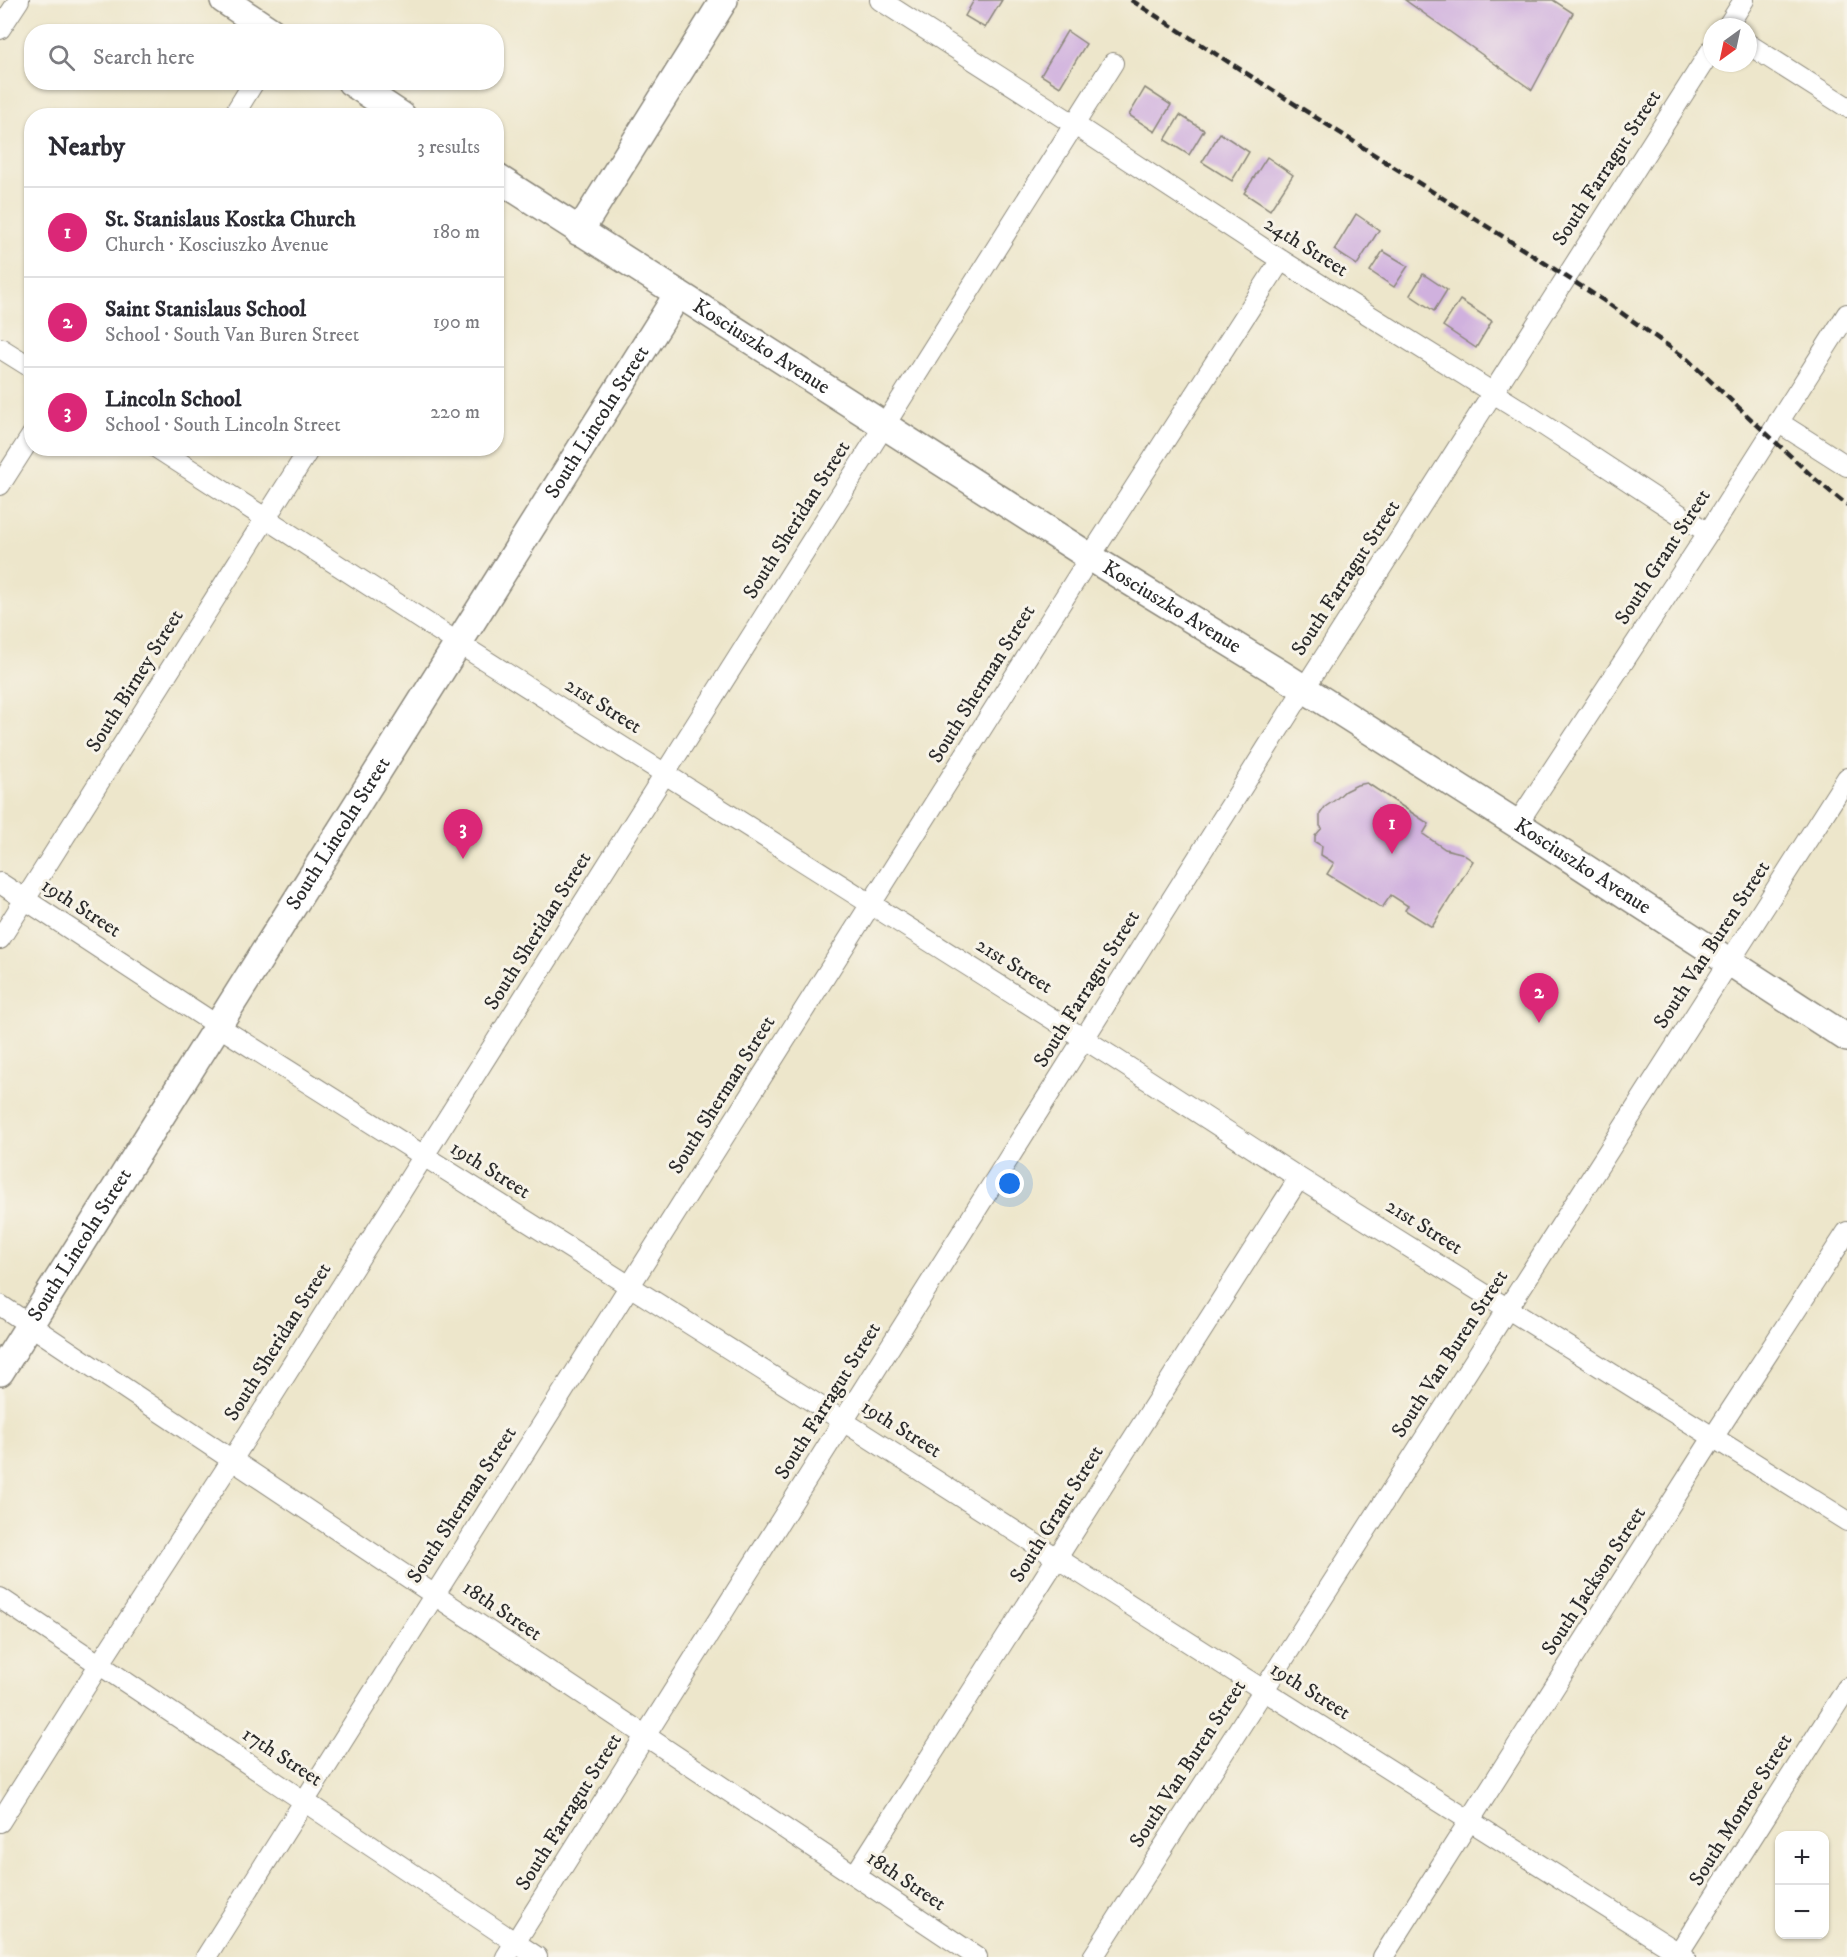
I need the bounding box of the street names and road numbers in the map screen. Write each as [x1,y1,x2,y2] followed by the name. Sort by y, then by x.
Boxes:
[1547,85,1667,251] street label: South Farragut Street
[1259,211,1353,283] street label: 24th Street
[688,293,835,400] street label: Kosciuszko Avenue
[540,341,655,504] street label: South Lincoln Street
[738,436,856,604] street label: South Sheridan Street
[1609,484,1717,630] street label: South Grant Street
[1286,495,1406,661] street label: South Farragut Street
[1098,555,1246,660] street label: Kosciuszko Avenue
[923,600,1041,768] street label: South Sherman Street
[81,604,190,757] street label: South Birney Street
[560,672,647,740] street label: 21st Street
[281,752,397,915] street label: South Lincoln Street
[1509,813,1656,921] street label: Kosciuszko Avenue
[479,847,597,1015] street label: South Sheridan Street
[1648,856,1776,1034] street label: South Van Buren Street
[36,873,126,944] street label: 19th Street
[1028,905,1146,1072] street label: South Farragut Street
[971,932,1058,1000] street label: 21st Street
[663,1011,781,1179] street label: South Sherman Street
[445,1135,535,1205] street label: 19th Street
[22,1163,138,1326] street label: South Lincoln Street
[1381,1193,1468,1261] street label: 21st Street
[219,1258,337,1426] street label: South Sheridan Street
[1386,1265,1514,1443] street label: South Van Buren Street
[769,1317,887,1484] street label: South Farragut Street
[856,1394,946,1464] street label: 19th Street
[402,1421,523,1588] street label: South Sherman Street
[1004,1440,1110,1587] street label: South Grant Street
[1536,1501,1652,1660] street label: South Jackson Street
[457,1575,547,1647] street label: 18th Street
[1265,1656,1355,1726] street label: 19th Street
[1124,1675,1252,1853] street label: South Van Buren Street
[237,1721,327,1793] street label: 17th Street
[510,1728,628,1895] street label: South Farragut Street
[1684,1729,1798,1891] street label: South Monroe Street
[861,1845,951,1917] street label: 18th Street

